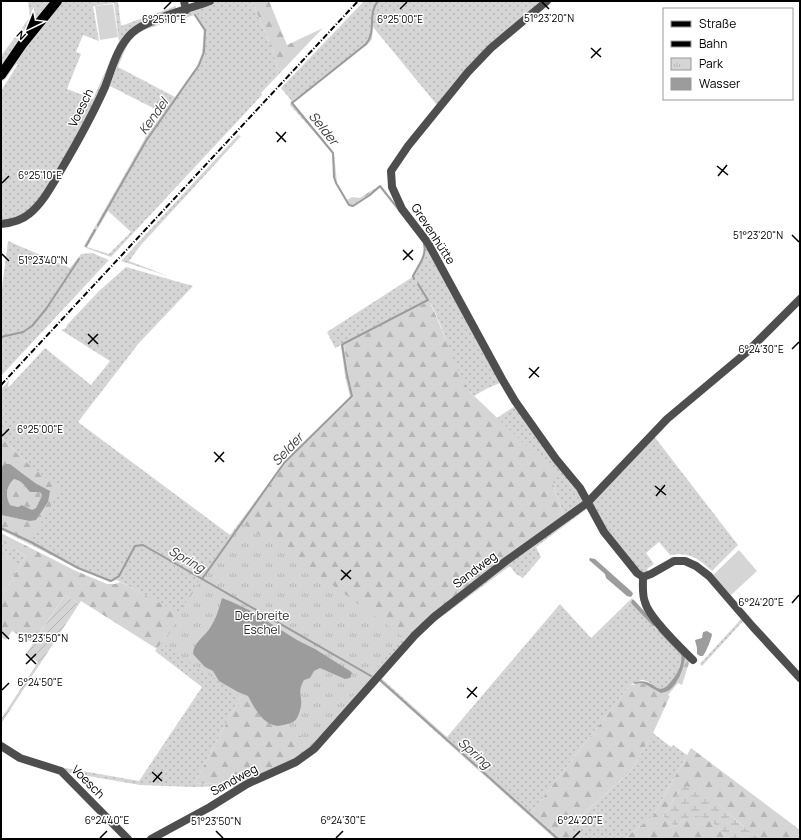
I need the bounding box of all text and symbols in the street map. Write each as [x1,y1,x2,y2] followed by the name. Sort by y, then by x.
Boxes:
[8,8,48,48] north arrow
[663,8,793,100] legend
[524,11,574,25] text: 51°23'20"N
[142,12,186,26] text: 6°25'10"E
[377,12,423,26] text: 6°25'00"E
[699,15,736,32] text: Straße
[13,27,29,44] text: N
[699,35,727,52] text: Bahn
[699,55,724,72] text: Park
[699,75,741,92] text: Wasser
[64,86,97,130] street label: Voesch
[134,93,173,138] water label: Kendel
[305,107,345,150] water label: Selder
[18,168,62,182] text: 6°25'10"E
[407,200,459,267] street label: Grevenhütte
[733,228,783,242] text: 51°23'20"N
[18,253,68,267] text: 51°23'40"N
[738,342,784,356] text: 6°24'30"E
[17,422,63,436] text: 6°25'00"E
[267,427,308,469] water label: Selder
[166,541,209,577] water label: Spring
[449,547,500,592] street label: Sandweg
[738,595,784,609] text: 6°24'20"E
[235,607,289,638] park label: Der breite Eschel
[18,631,68,645] text: 51°23'50"N
[17,675,63,689] text: 6°24'50"E
[455,733,496,774] water label: Spring
[207,760,260,799] street label: Sandweg
[68,761,109,802] street label: Voesch
[85,813,129,827] text: 6°24'40"E
[320,813,366,827] text: 6°24'30"E
[557,813,603,827] text: 6°24'20"E
[191,814,241,828] text: 51°23'50"N

